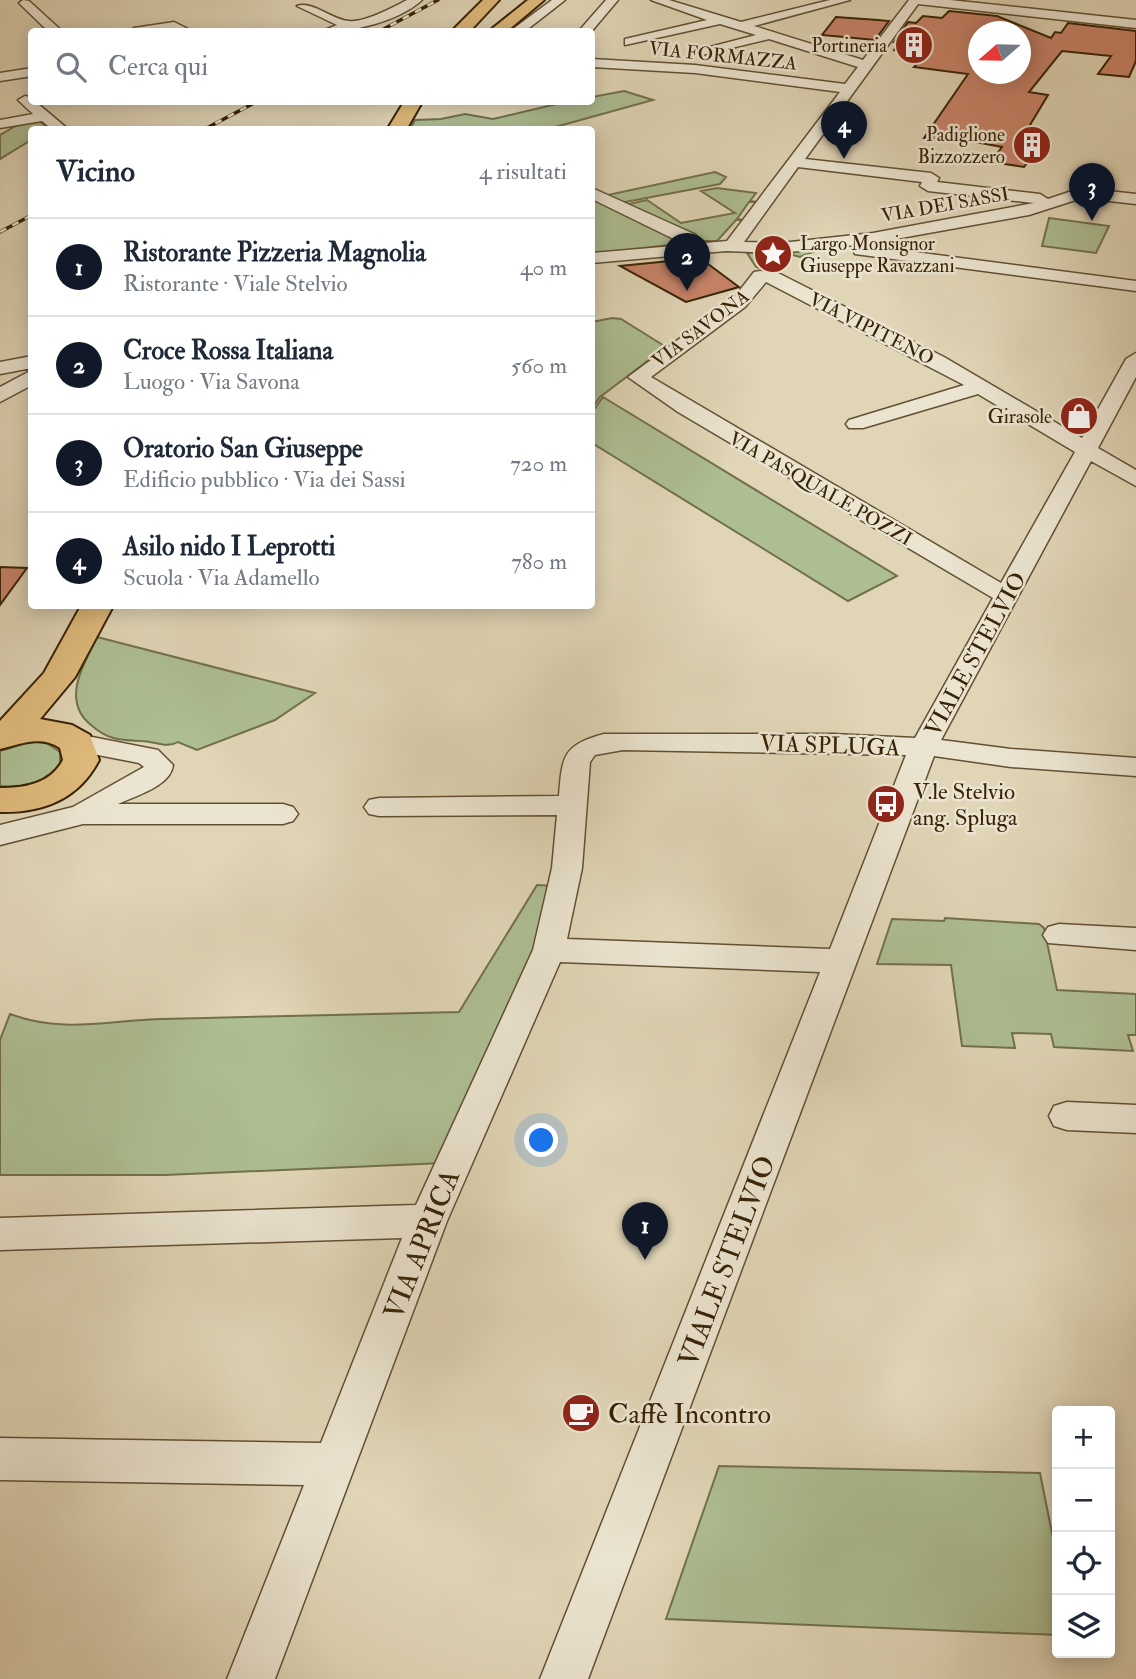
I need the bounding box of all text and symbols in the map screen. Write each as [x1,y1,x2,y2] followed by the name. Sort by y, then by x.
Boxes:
[968,21,1031,84] north arrow
[893,24,935,66] building icon: Portineria
[28,28,595,105] search box
[811,34,887,58] place label: Portineria
[648,36,798,76] street label: VIA FORMAZZA
[52,48,90,86] icon: search
[108,51,208,83] text: Cerca qui
[821,101,867,159] pin: 4
[918,123,1005,169] place label: Padiglione Bizzozzero
[1011,124,1053,166] building icon: Padiglione Bizzozzero
[56,153,135,190] text: Vicino
[479,157,567,186] text: 4 risultati
[1069,163,1115,221] pin: 3
[879,182,1011,228] street label: VIA DEI SASSI
[800,232,954,279] place label: Largo Monsignor Giuseppe Ravazzani
[664,233,710,291] pin: 2
[752,233,794,275] place icon: Largo Monsignor Giuseppe Ravazzani
[123,237,426,269] text: Ristorante Pizzeria Magnolia
[75,253,83,282] text: 1
[520,253,567,282] text: 40 m
[123,269,348,298] text: Ristorante · Viale Stelvio
[647,284,754,373] street label: VIA SAVONA
[805,287,938,371] street label: VIA VIPITENO
[123,335,333,367] text: Croce Rossa Italiana
[73,351,85,380] text: 2
[511,351,567,380] text: 560 m
[123,367,300,396] text: Luogo · Via Savona
[1058,395,1100,437] shop icon: Girasole
[988,405,1052,429] place label: Girasole
[725,427,916,551] street label: VIA PASQUALE POZZI
[123,433,363,465] text: Oratorio San Giuseppe
[75,449,83,478] text: 3
[510,449,567,478] text: 720 m
[123,465,406,494] text: Edificio pubblico · Via dei Sassi
[123,531,335,563] text: Asilo nido I Leprotti
[73,547,85,576] text: 4
[511,547,567,576] text: 780 m
[123,563,320,592] text: Scuola · Via Adamello
[918,567,1033,742] street label: VIALE STELVIO
[759,729,901,762] street label: VIA SPLUGA
[913,777,1018,833] place label: V.le Stelvio ang. Spluga
[865,783,907,825] bus stop icon: V.le Stelvio ang. Spluga
[524,1123,558,1157] your location
[671,1151,784,1372] street label: VIALE STELVIO
[377,1164,468,1325] street label: VIA APRICA
[622,1202,668,1260] pin: 1
[560,1392,602,1434] cafe icon: Caffè Incontro
[608,1397,771,1432] place label: Caffè Incontro
[1052,1406,1115,1658] map controls
[1052,1406,1115,1469] button: +
[1052,1469,1115,1532] button: −
[1052,1532,1115,1595] button: locate
[1052,1595,1115,1658] button: layers

